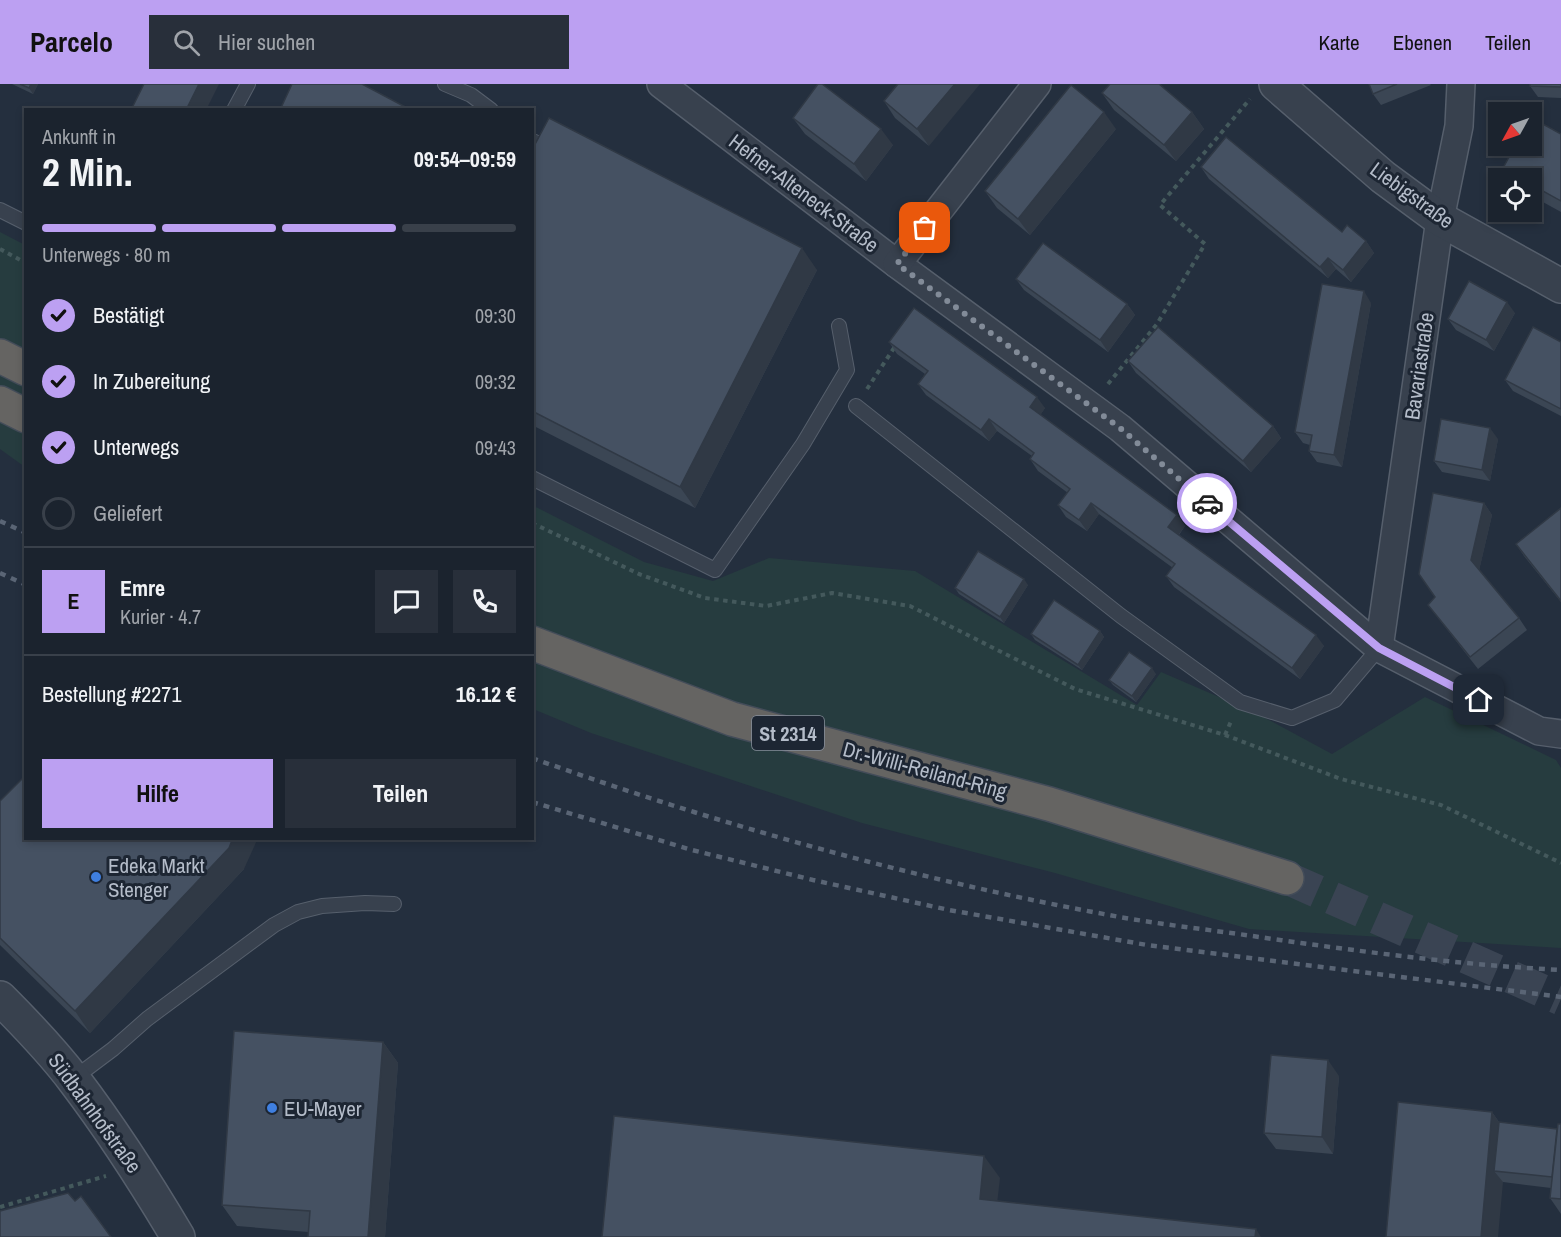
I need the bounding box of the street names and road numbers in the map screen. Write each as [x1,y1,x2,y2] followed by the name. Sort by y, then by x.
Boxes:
[723,127,885,259] street label: Hefner-Alteneck-Straße
[1364,155,1460,235] street label: Liebigstraße
[1397,310,1441,422] street label: Bavariastraße
[752,716,824,750] road number: St 2314
[840,734,1010,806] street label: Dr.-Willi-Reiland-Ring
[42,1047,148,1179] street label: Südbahnhofstraße

